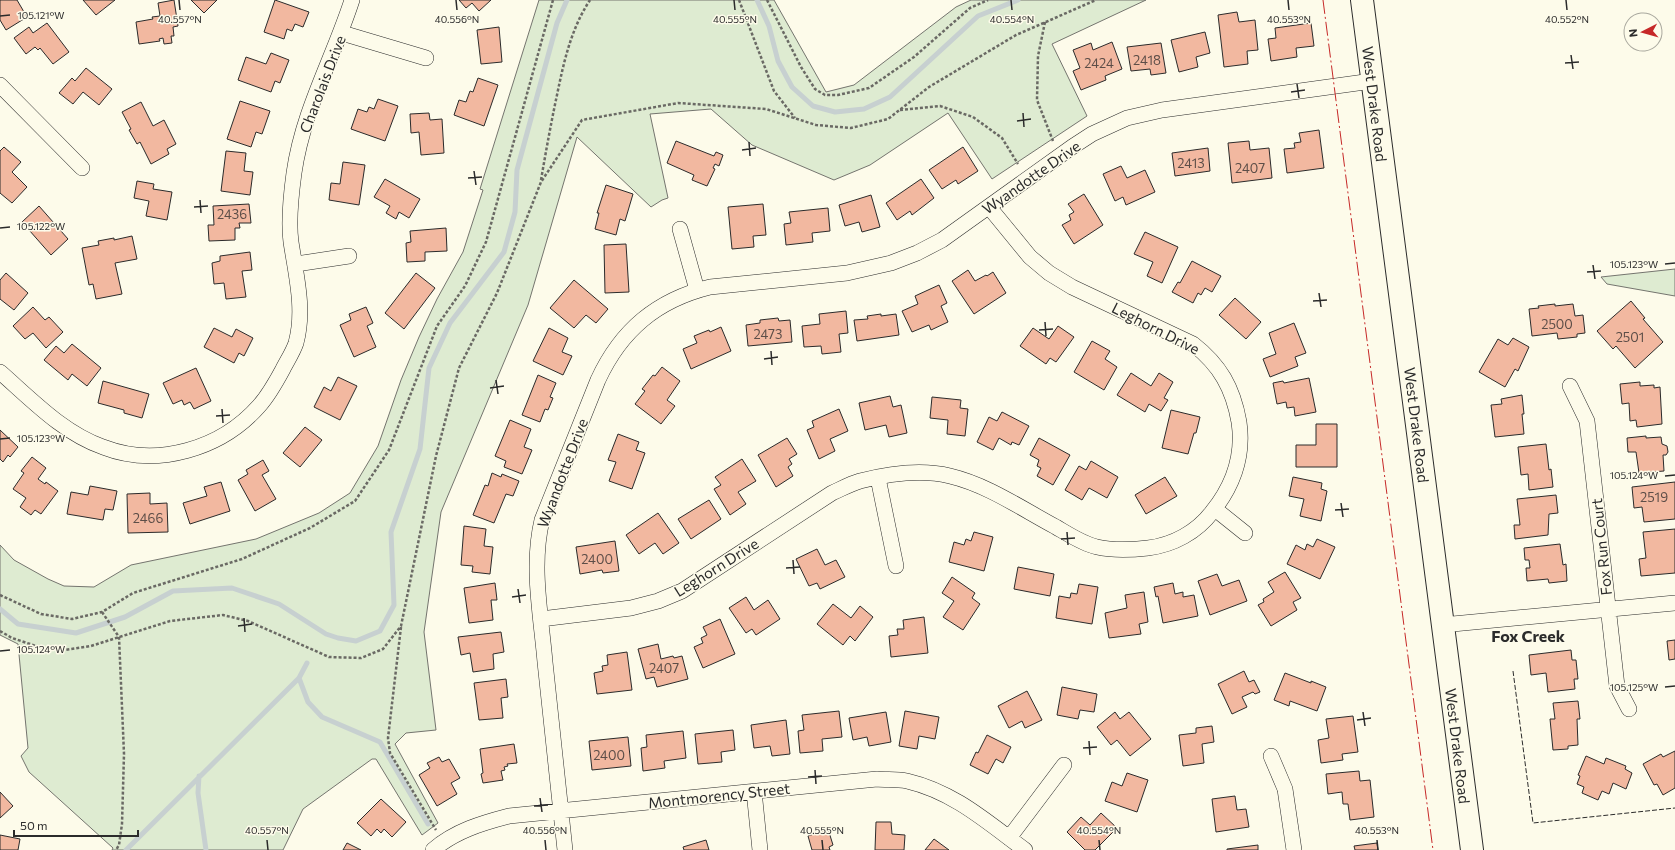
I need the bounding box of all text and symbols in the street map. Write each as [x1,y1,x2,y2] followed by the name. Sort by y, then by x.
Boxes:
[17,9,65,21] text: 105.121°W
[1623,12,1663,52] north arrow
[158,13,202,25] text: 40.557°N
[435,13,479,25] text: 40.556°N
[713,13,757,25] text: 40.555°N
[990,13,1034,25] text: 40.554°N
[1267,13,1311,25] text: 40.553°N
[1545,13,1589,25] text: 40.552°N
[1626,28,1639,38] text: N
[295,33,349,135] street label: Charolais Drive
[1359,45,1391,163] street label: West Drake Road
[1133,52,1161,68] house number: 2418
[1084,55,1114,71] house number: 2424
[978,136,1084,218] street label: Wyandotte Drive
[1177,155,1205,171] house number: 2413
[1235,160,1265,176] house number: 2407
[217,206,247,222] house number: 2436
[17,220,65,232] text: 105.122°W
[1610,258,1658,270] text: 105.123°W
[1109,298,1203,358] street label: Leghorn Drive
[1541,316,1573,332] house number: 2500
[754,326,782,342] house number: 2473
[1616,329,1644,345] house number: 2501
[1401,366,1433,484] street label: West Drake Road
[533,416,591,530] street label: Wyandotte Drive
[17,432,65,444] text: 105.123°W
[1610,469,1658,481] text: 105.124°W
[1640,489,1668,505] house number: 2519
[1587,498,1615,596] street label: Fox Run Court
[133,510,163,526] house number: 2466
[671,534,761,600] street label: Leghorn Drive
[581,551,613,567] house number: 2400
[1491,626,1566,645] district label: Fox Creek
[17,643,65,655] text: 105.124°W
[649,660,679,676] house number: 2407
[1610,681,1658,693] text: 105.125°W
[1442,687,1474,805] street label: West Drake Road
[593,747,625,763] house number: 2400
[647,779,791,811] street label: Montmorency Street
[14,812,138,838] scale bar
[20,818,48,832] text: 50 m
[245,824,289,836] text: 40.557°N
[523,824,567,836] text: 40.556°N
[800,824,844,836] text: 40.555°N
[1077,824,1121,836] text: 40.554°N
[1355,824,1399,836] text: 40.553°N

